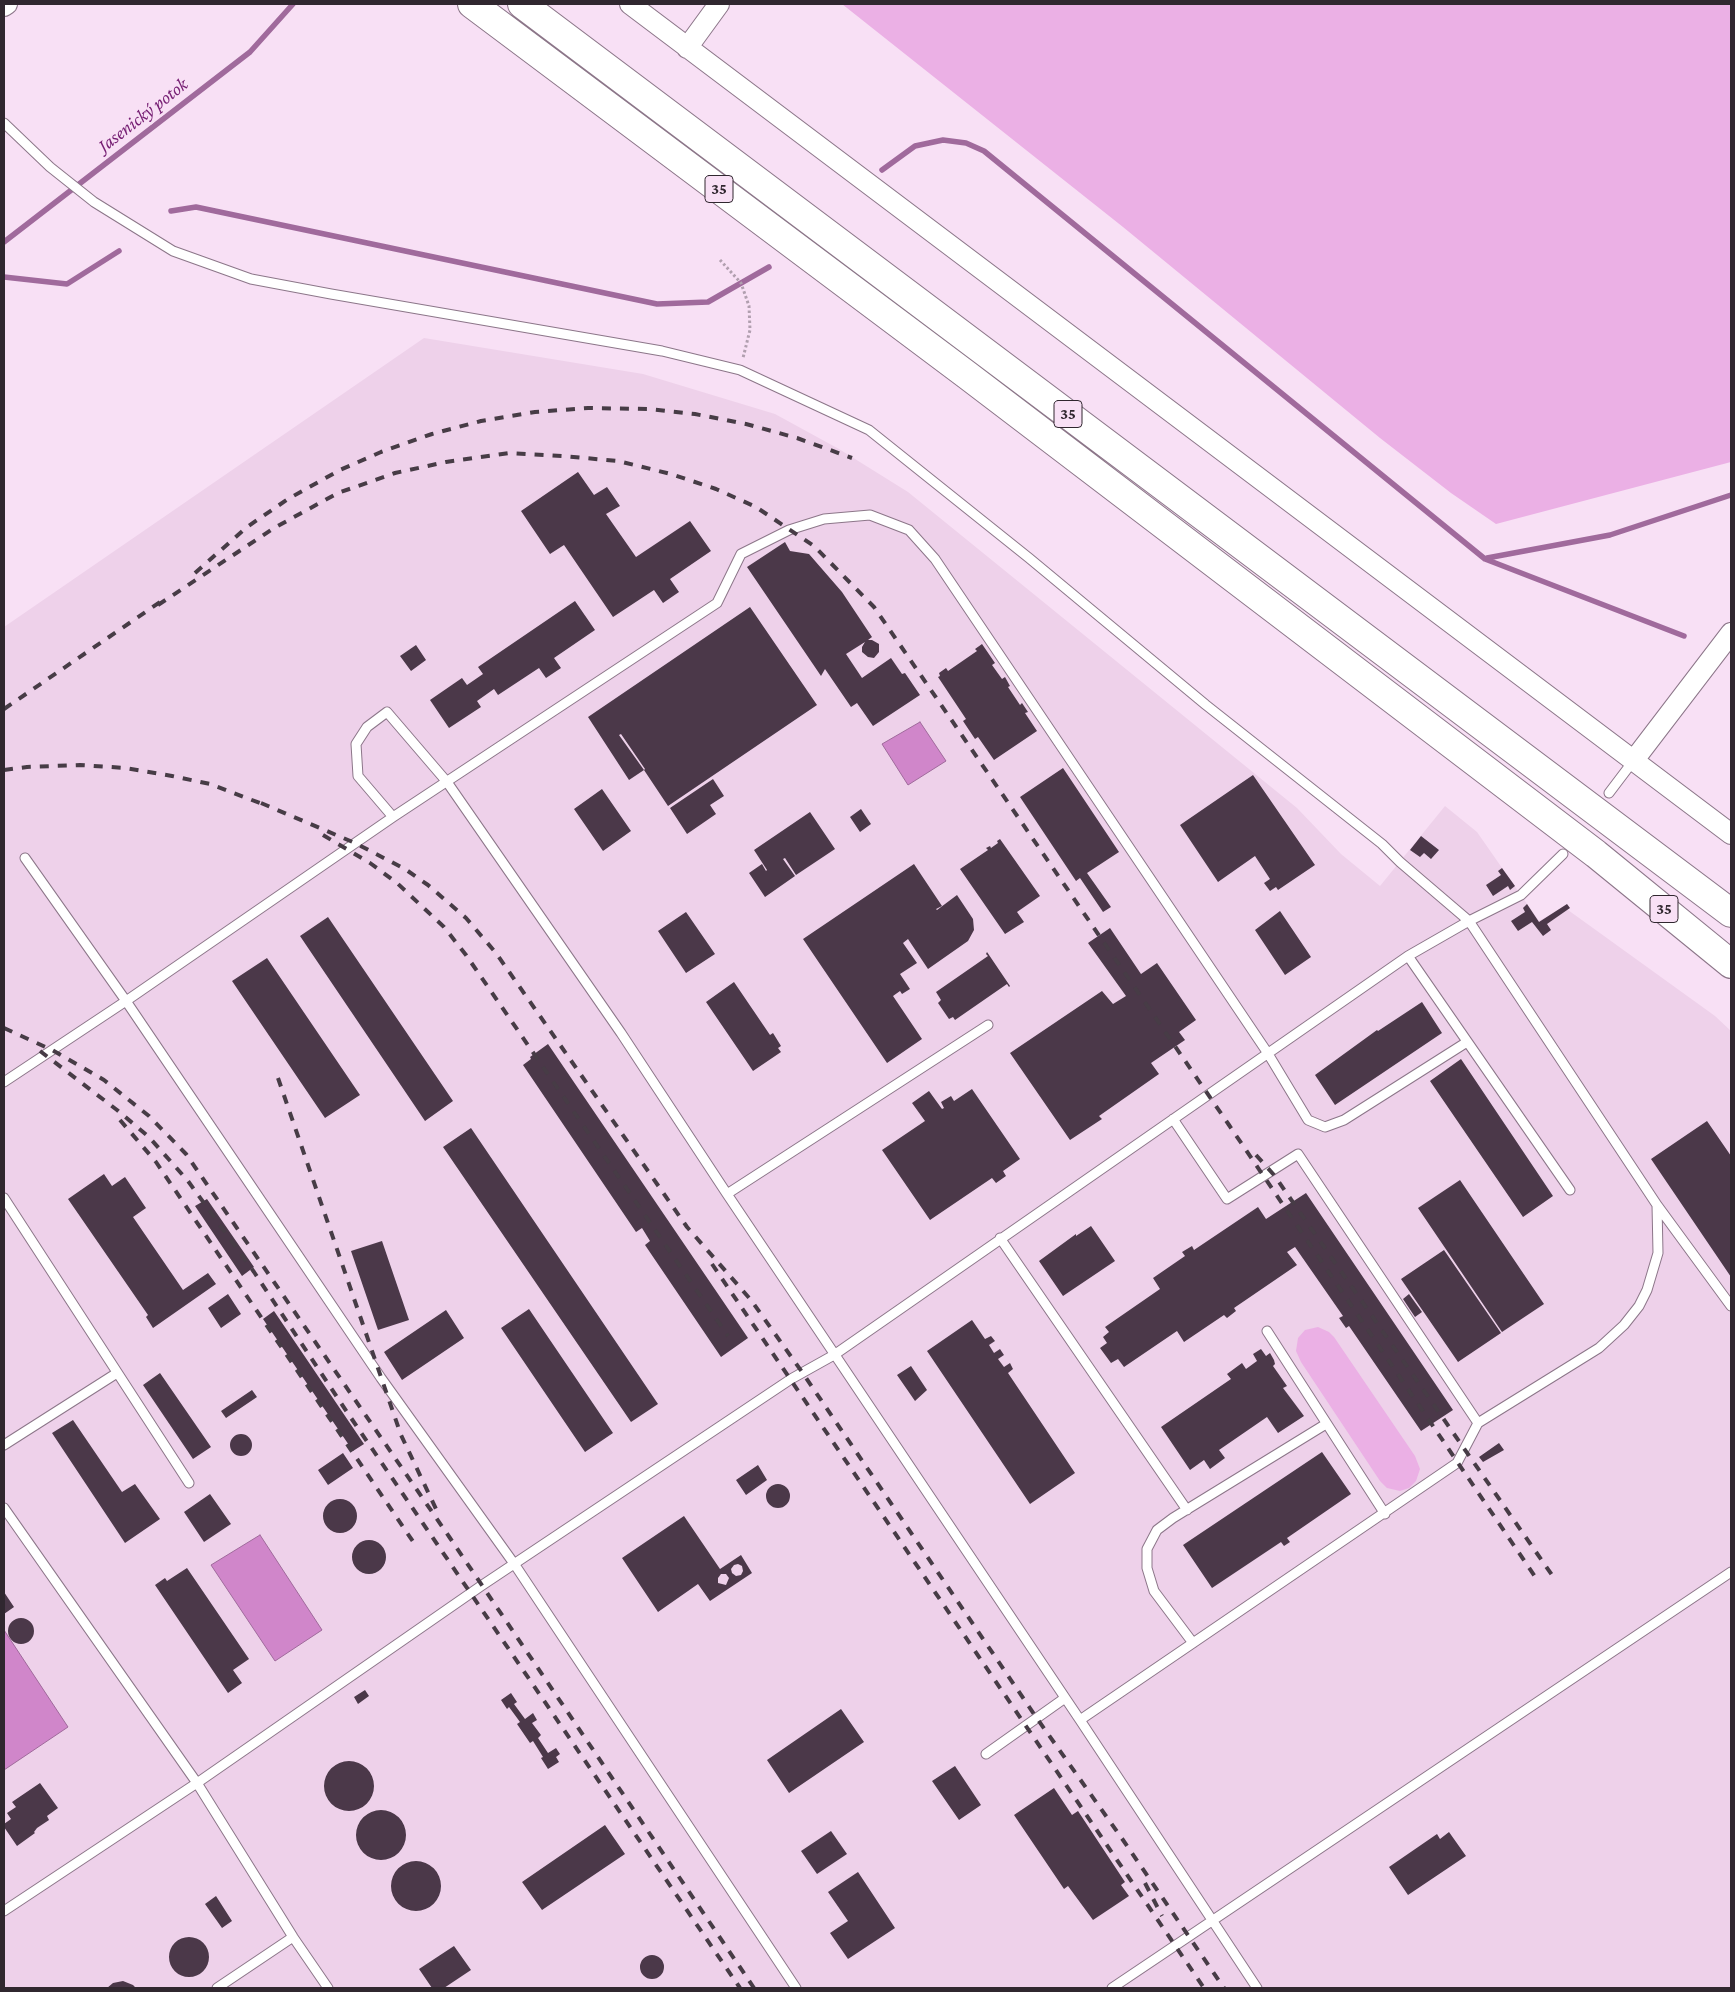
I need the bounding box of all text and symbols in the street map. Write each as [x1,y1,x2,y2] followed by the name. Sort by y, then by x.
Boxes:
[93,73,193,157] water label: Jasenický potok
[705,175,733,202] road number: 35
[1054,400,1082,428] road number: 35
[1650,896,1678,922] road number: 35

